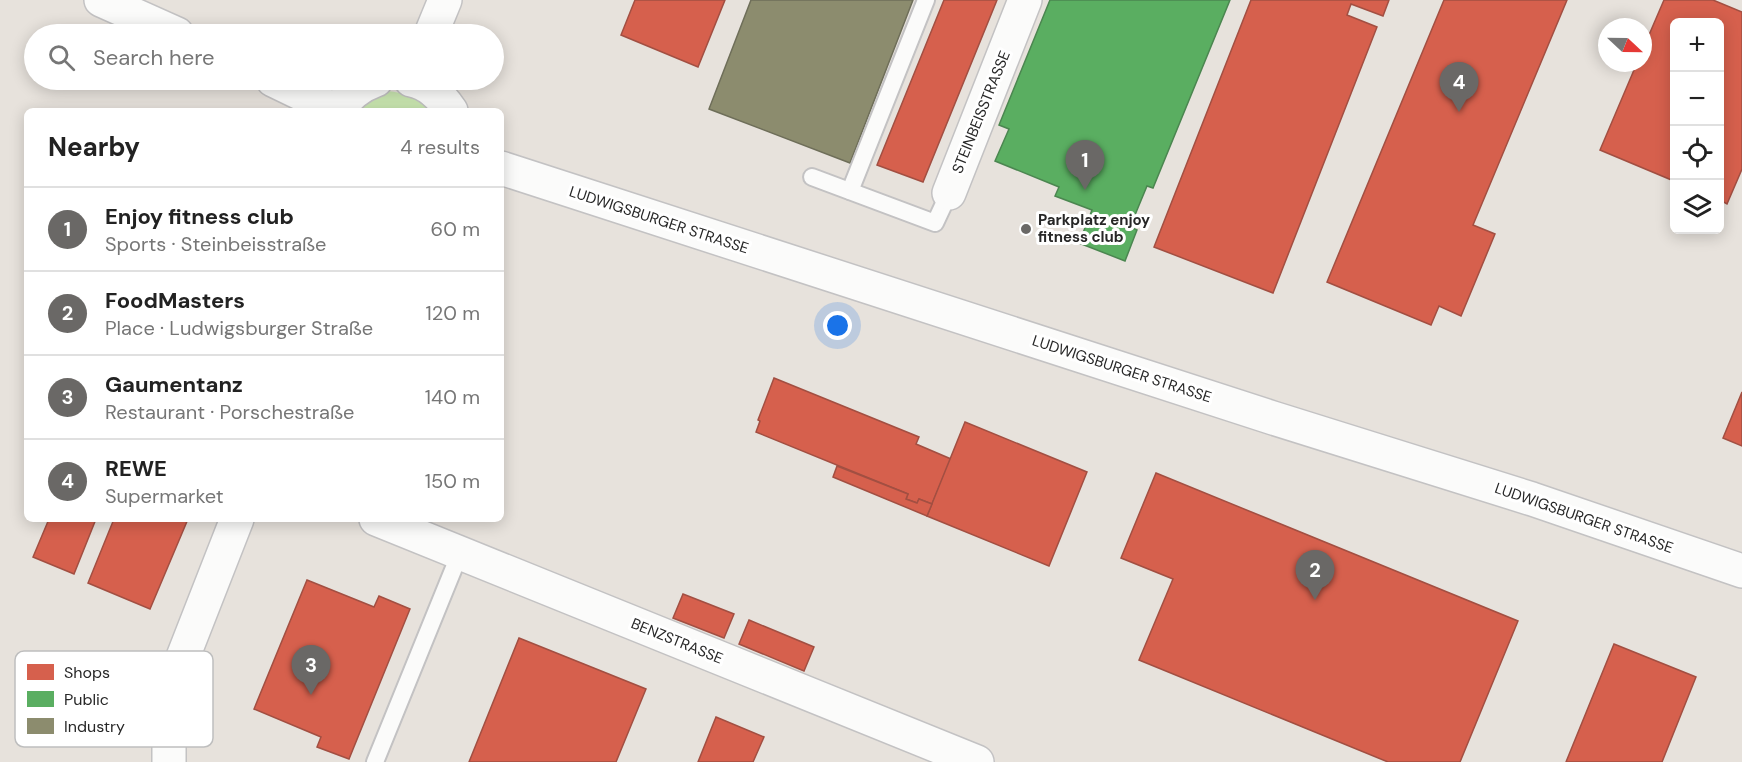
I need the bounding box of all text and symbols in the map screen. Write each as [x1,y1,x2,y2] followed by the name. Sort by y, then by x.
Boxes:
[1598,18,1652,72] north arrow
[1670,18,1724,234] map controls
[1670,18,1724,72] button: +
[24,24,504,90] search box
[45,41,78,74] icon: search
[93,43,214,72] text: Search here
[947,48,1015,176] street label: STEINBEISSTRASSE
[1440,63,1478,112] pin: 4
[1670,72,1724,126] button: −
[1670,126,1724,180] button: locate
[48,130,140,164] text: Nearby
[400,134,480,160] text: 4 results
[1066,140,1104,190] pin: 1
[1670,180,1724,234] button: layers
[567,182,751,258] street label: LUDWIGSBURGER STRASSE
[105,202,294,231] text: Enjoy fitness club
[1038,210,1150,247] place label: Parkplatz enjoy fitness club
[64,216,71,242] text: 1
[431,216,480,242] text: 60 m
[1019,222,1033,236] marker: Parkplatz enjoy fitness club
[105,231,326,257] text: Sports · Steinbeisstraße
[105,286,245,315] text: FoodMasters
[62,300,73,326] text: 2
[426,300,480,326] text: 120 m
[823,311,852,340] your location
[105,315,373,341] text: Place · Ludwigsburger Straße
[1030,331,1214,407] street label: LUDWIGSBURGER STRASSE
[105,370,243,399] text: Gaumentanz
[61,384,74,410] text: 3
[425,384,480,410] text: 140 m
[105,399,354,425] text: Restaurant · Porschestraße
[105,454,167,483] text: REWE
[61,468,74,494] text: 4
[425,468,480,494] text: 150 m
[1492,478,1676,558] street label: LUDWIGSBURGER STRASSE
[105,483,224,509] text: Supermarket
[1296,550,1334,600] pin: 2
[628,613,726,669] street label: BENZSTRASSE
[292,646,330,695] pin: 3
[15,651,213,747] legend
[64,662,110,683] text: Shops
[64,689,109,710] text: Public
[64,716,125,737] text: Industry

